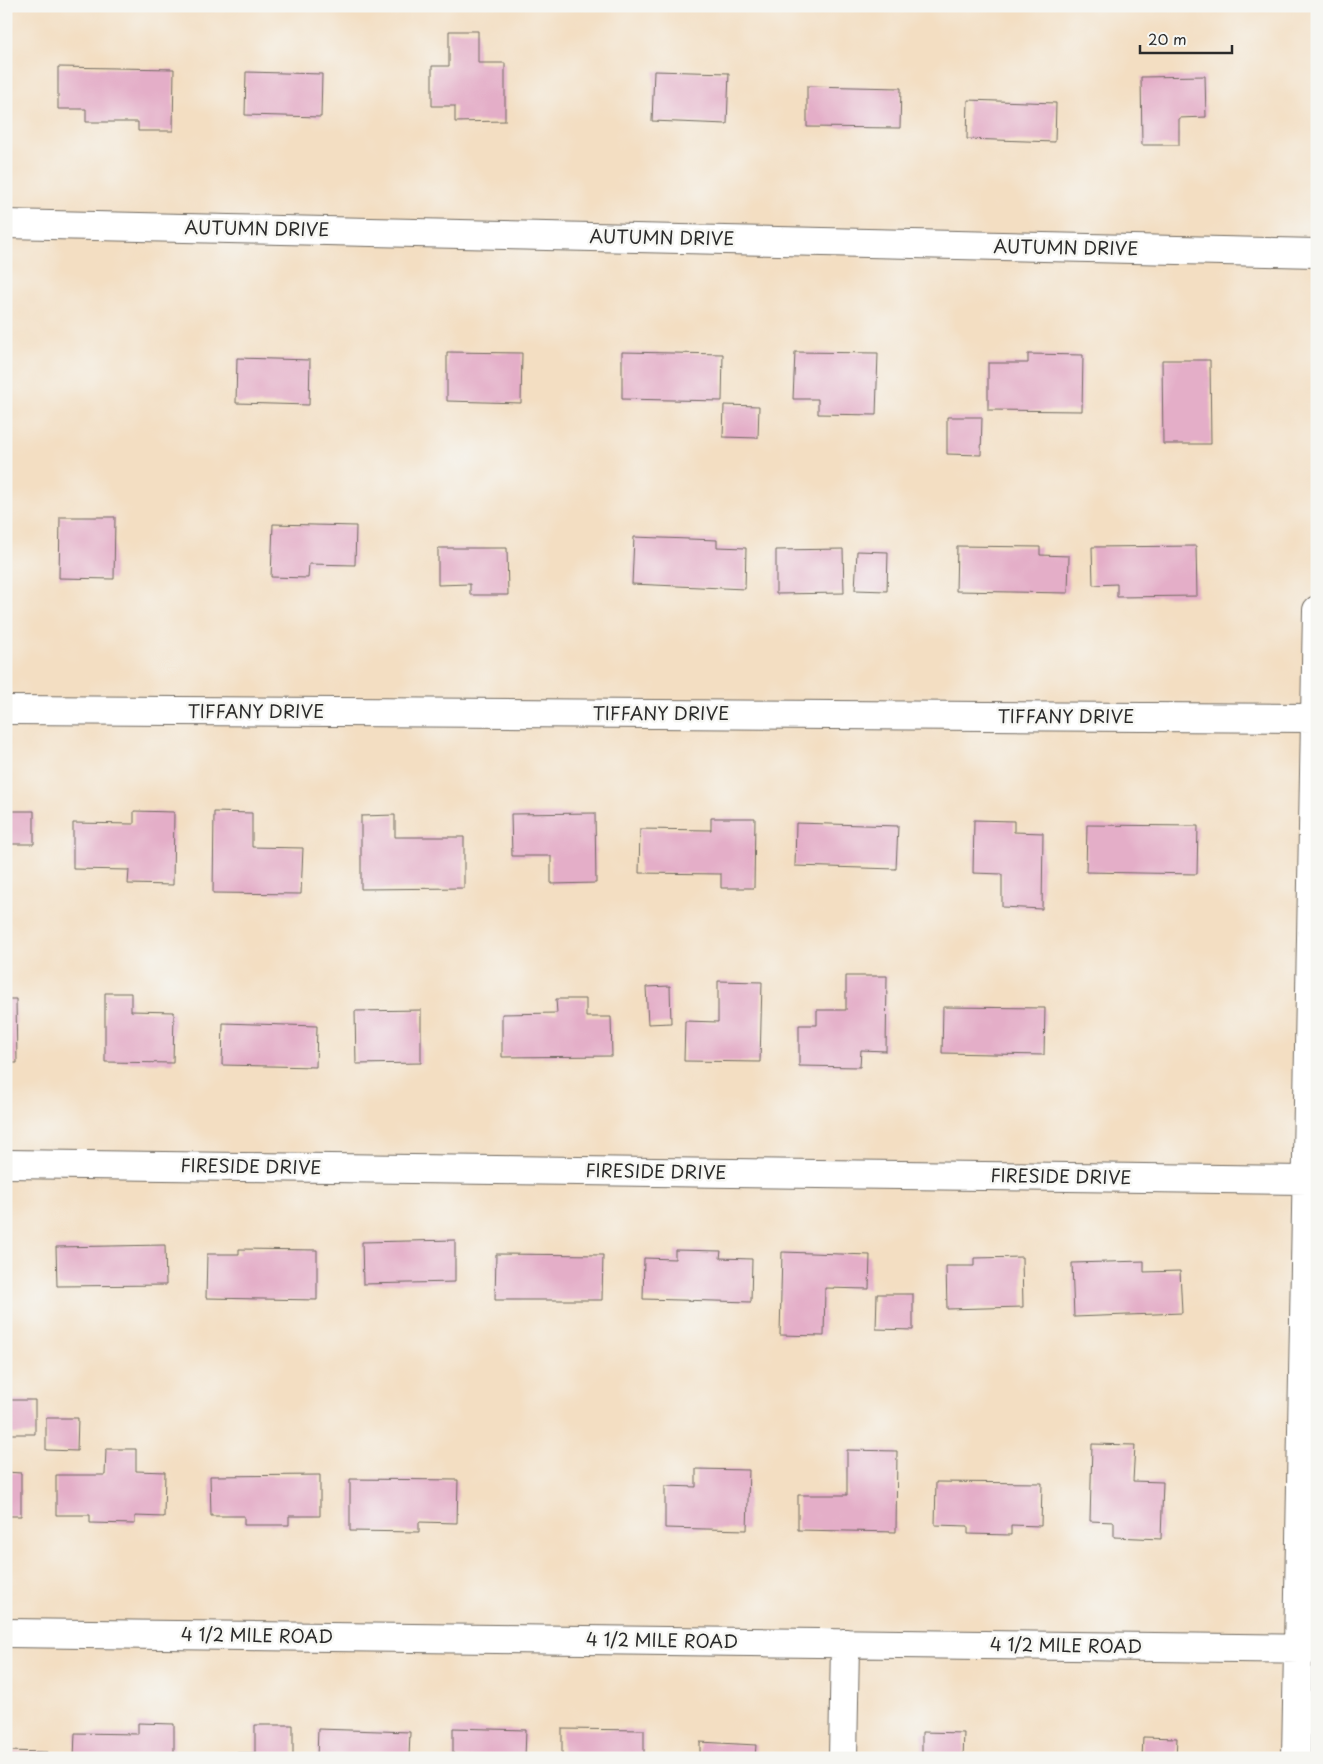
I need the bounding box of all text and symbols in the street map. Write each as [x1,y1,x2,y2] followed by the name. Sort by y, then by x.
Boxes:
[1140,22,1233,54] scale bar
[1148,27,1187,50] text: 20 m
[184,213,330,242] street label: AUTUMN DRIVE
[589,222,735,251] street label: AUTUMN DRIVE
[993,232,1139,261] street label: AUTUMN DRIVE
[188,697,324,724] street label: TIFFANY DRIVE
[593,699,729,726] street label: TIFFANY DRIVE
[998,702,1134,729] street label: TIFFANY DRIVE
[180,1151,322,1180] street label: FIRESIDE DRIVE
[585,1156,727,1185] street label: FIRESIDE DRIVE
[990,1161,1132,1190] street label: FIRESIDE DRIVE
[181,1620,333,1649] street label: 4 1/2 MILE ROAD
[586,1625,738,1654] street label: 4 1/2 MILE ROAD
[990,1630,1142,1659] street label: 4 1/2 MILE ROAD

